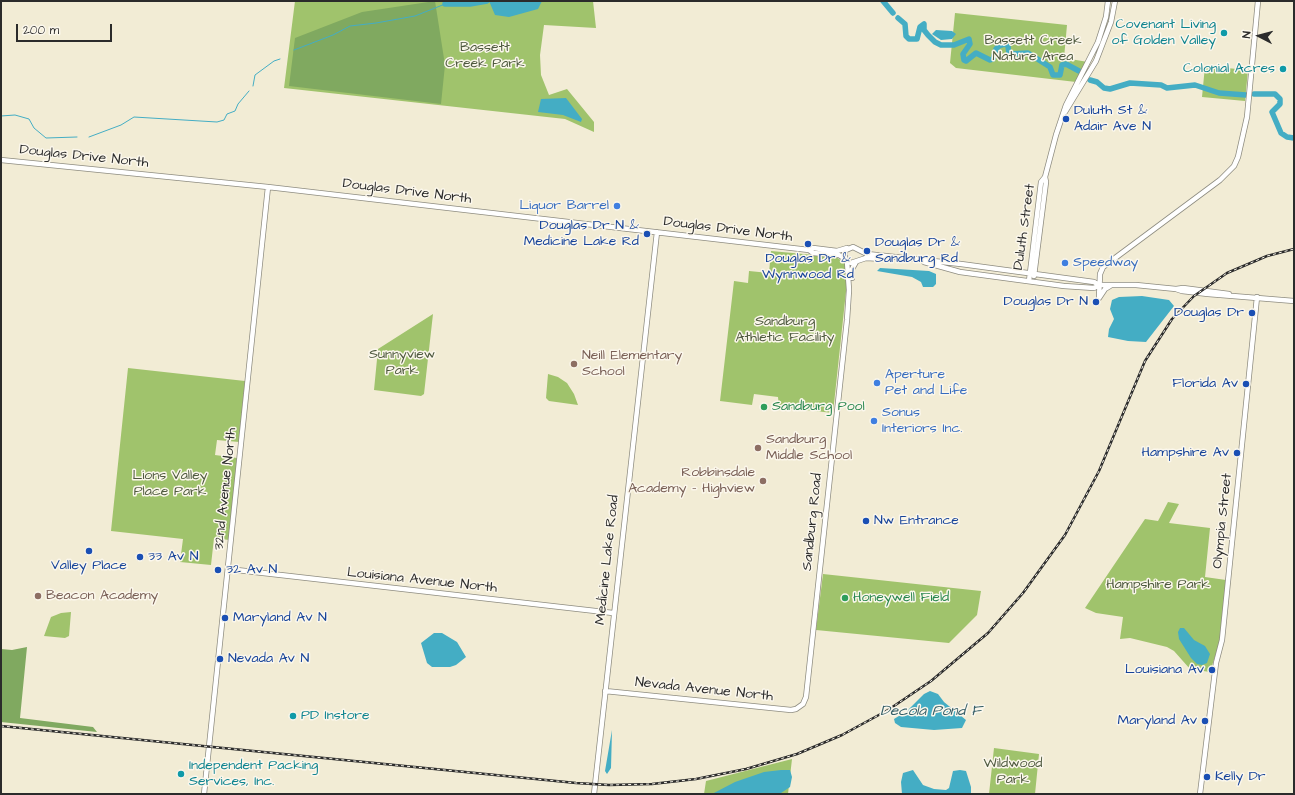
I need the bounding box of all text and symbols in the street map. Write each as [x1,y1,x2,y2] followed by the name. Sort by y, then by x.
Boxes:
[18,16,114,42] scale bar
[1239,16,1279,56] north arrow
[1112,17,1216,50] place label: Covenant Living of Golden Valley
[23,22,59,39] text: 200 m
[1219,28,1229,38] marker: Covenant Living of Golden Valley
[1239,30,1254,39] text: N
[984,33,1082,66] park label: Bassett Creek Nature Area
[445,40,525,72] park label: Bassett Creek Park
[1183,61,1275,77] place label: Colonial Acres
[1278,64,1288,74] marker: Colonial Acres
[1074,103,1151,136] place label: Duluth St & Adair Ave N
[1061,114,1071,124] marker: Duluth St & Adair Ave N
[19,142,149,172] street label: Douglas Drive North
[342,176,472,208] street label: Douglas Drive North
[1011,183,1039,271] street label: Duluth Street
[519,198,609,214] place label: Liquor Barrel
[612,201,622,211] marker: Liquor Barrel
[663,214,793,246] street label: Douglas Drive North
[524,218,639,250] place label: Douglas Dr N & Medicine Lake Rd
[642,229,652,239] marker: Douglas Dr N & Medicine Lake Rd
[875,235,960,268] place label: Douglas Dr & Sandburg Rd
[803,239,813,249] marker: Douglas Dr & Wynnwood Rd
[862,246,872,256] marker: Douglas Dr & Sandburg Rd
[762,251,854,284] place label: Douglas Dr & Wynnwood Rd
[1073,255,1138,271] place label: Speedway
[1060,258,1070,268] marker: Speedway
[1004,294,1088,310] place label: Douglas Dr N
[1091,297,1101,307] marker: Douglas Dr N
[1174,305,1244,321] place label: Douglas Dr
[1247,308,1257,318] marker: Douglas Dr
[735,314,835,346] park label: Sandburg Athletic Facility
[369,347,435,380] park label: Sunnyview Park
[582,348,682,380] place label: Neill Elementary School
[569,359,579,369] marker: Neill Elementary School
[885,367,967,400] place label: Aperture Pet and Life
[1172,376,1238,392] place label: Florida Av
[872,378,882,388] marker: Aperture Pet and Life
[1241,379,1251,389] marker: Florida Av
[772,399,865,415] place label: Sandburg Pool
[759,402,769,412] marker: Sandburg Pool
[882,405,962,438] place label: Sonus Interiors Inc.
[869,416,879,426] marker: Sonus Interiors Inc.
[211,427,241,551] street label: 32nd Avenue North
[766,432,852,464] place label: Sandburg Middle School
[753,443,763,453] marker: Sandburg Middle School
[1142,445,1229,461] place label: Hampshire Av
[1232,448,1242,458] marker: Hampshire Av
[628,465,755,498] place label: Robbinsdale Academy - Highview
[133,468,207,500] park label: Lions Valley Place Park
[800,472,826,572] street label: Sandburg Road
[1210,472,1236,570] street label: Olympia Street
[758,476,768,486] marker: Robbinsdale Academy - Highview
[593,494,623,626] street label: Medicine Lake Road
[874,513,959,529] place label: Nw Entrance
[861,516,871,526] marker: Nw Entrance
[84,546,94,556] marker: Valley Place
[148,549,198,565] place label: 33 Av N
[135,552,145,562] marker: 33 Av N
[51,558,127,574] place label: Valley Place
[226,562,277,578] place label: 32 Av N
[213,565,223,575] marker: 32 Av N
[346,565,498,597] street label: Louisiana Avenue North
[1106,577,1210,593] park label: Hampshire Park
[46,588,158,604] place label: Beacon Academy
[853,590,949,606] place label: Honeywell Field
[33,591,43,601] marker: Beacon Academy
[840,593,850,603] marker: Honeywell Field
[233,610,327,626] place label: Maryland Av N
[220,613,230,623] marker: Maryland Av N
[228,651,309,667] place label: Nevada Av N
[215,654,225,664] marker: Nevada Av N
[1125,662,1204,678] place label: Louisiana Av
[1207,665,1217,675] marker: Louisiana Av
[634,674,774,706] street label: Nevada Avenue North
[880,703,982,721] water label: Decola Pond F
[301,708,370,724] place label: PD Instore
[288,711,298,721] marker: PD Instore
[1118,713,1197,729] place label: Maryland Av
[1200,716,1210,726] marker: Maryland Av
[984,756,1042,788] park label: Wildwood Park
[189,758,318,790] place label: Independent Packing Services, Inc.
[176,769,186,779] marker: Independent Packing Services, Inc.
[1215,769,1266,785] place label: Kelly Dr
[1202,772,1212,782] marker: Kelly Dr

